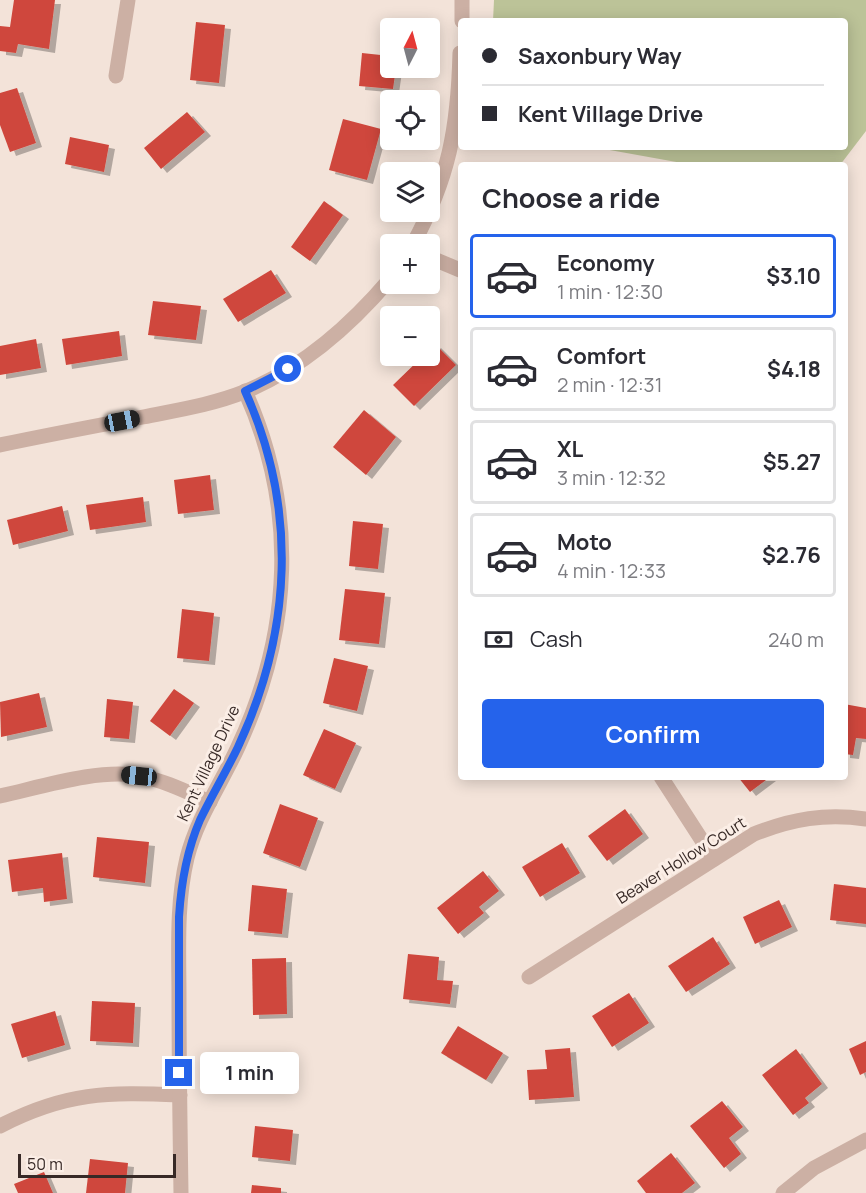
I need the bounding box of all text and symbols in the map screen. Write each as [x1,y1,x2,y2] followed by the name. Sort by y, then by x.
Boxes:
[380,18,440,78] north arrow
[380,18,440,366] map controls
[518,41,681,71] text: Saxonbury Way
[380,90,440,150] button: locate
[518,99,703,129] text: Kent Village Drive
[380,162,440,222] button: layers
[482,179,660,216] text: Choose a ride
[380,234,440,294] button: +
[557,248,655,278] text: Economy
[485,249,539,303] icon: car
[766,261,821,291] text: $3.10
[557,278,663,305] text: 1 min · 12:30
[380,306,440,366] button: −
[557,341,646,371] text: Comfort
[485,342,539,396] icon: car
[767,354,821,384] text: $4.18
[274,355,301,382] route start
[557,371,662,398] text: 2 min · 12:31
[103,409,141,433] car
[557,434,583,464] text: XL
[485,435,539,489] icon: car
[763,447,821,477] text: $5.27
[557,464,666,491] text: 3 min · 12:32
[557,527,612,557] text: Moto
[485,528,539,582] icon: car
[762,540,821,570] text: $2.76
[557,557,666,584] text: 4 min · 12:33
[482,623,515,656] icon: cash
[530,624,583,654] text: Cash
[768,626,824,653] text: 240 m
[482,699,824,768] button: Confirm
[171,701,245,825] street label: Kent Village Drive
[120,765,158,787] car
[612,811,750,909] street label: Beaver Hollow Court
[200,1052,299,1094] callout: 1 min
[165,1059,192,1086] route end
[225,1059,274,1086] text: 1 min
[18,1151,176,1178] scale bar
[27,1153,63,1175] text: 50 m

